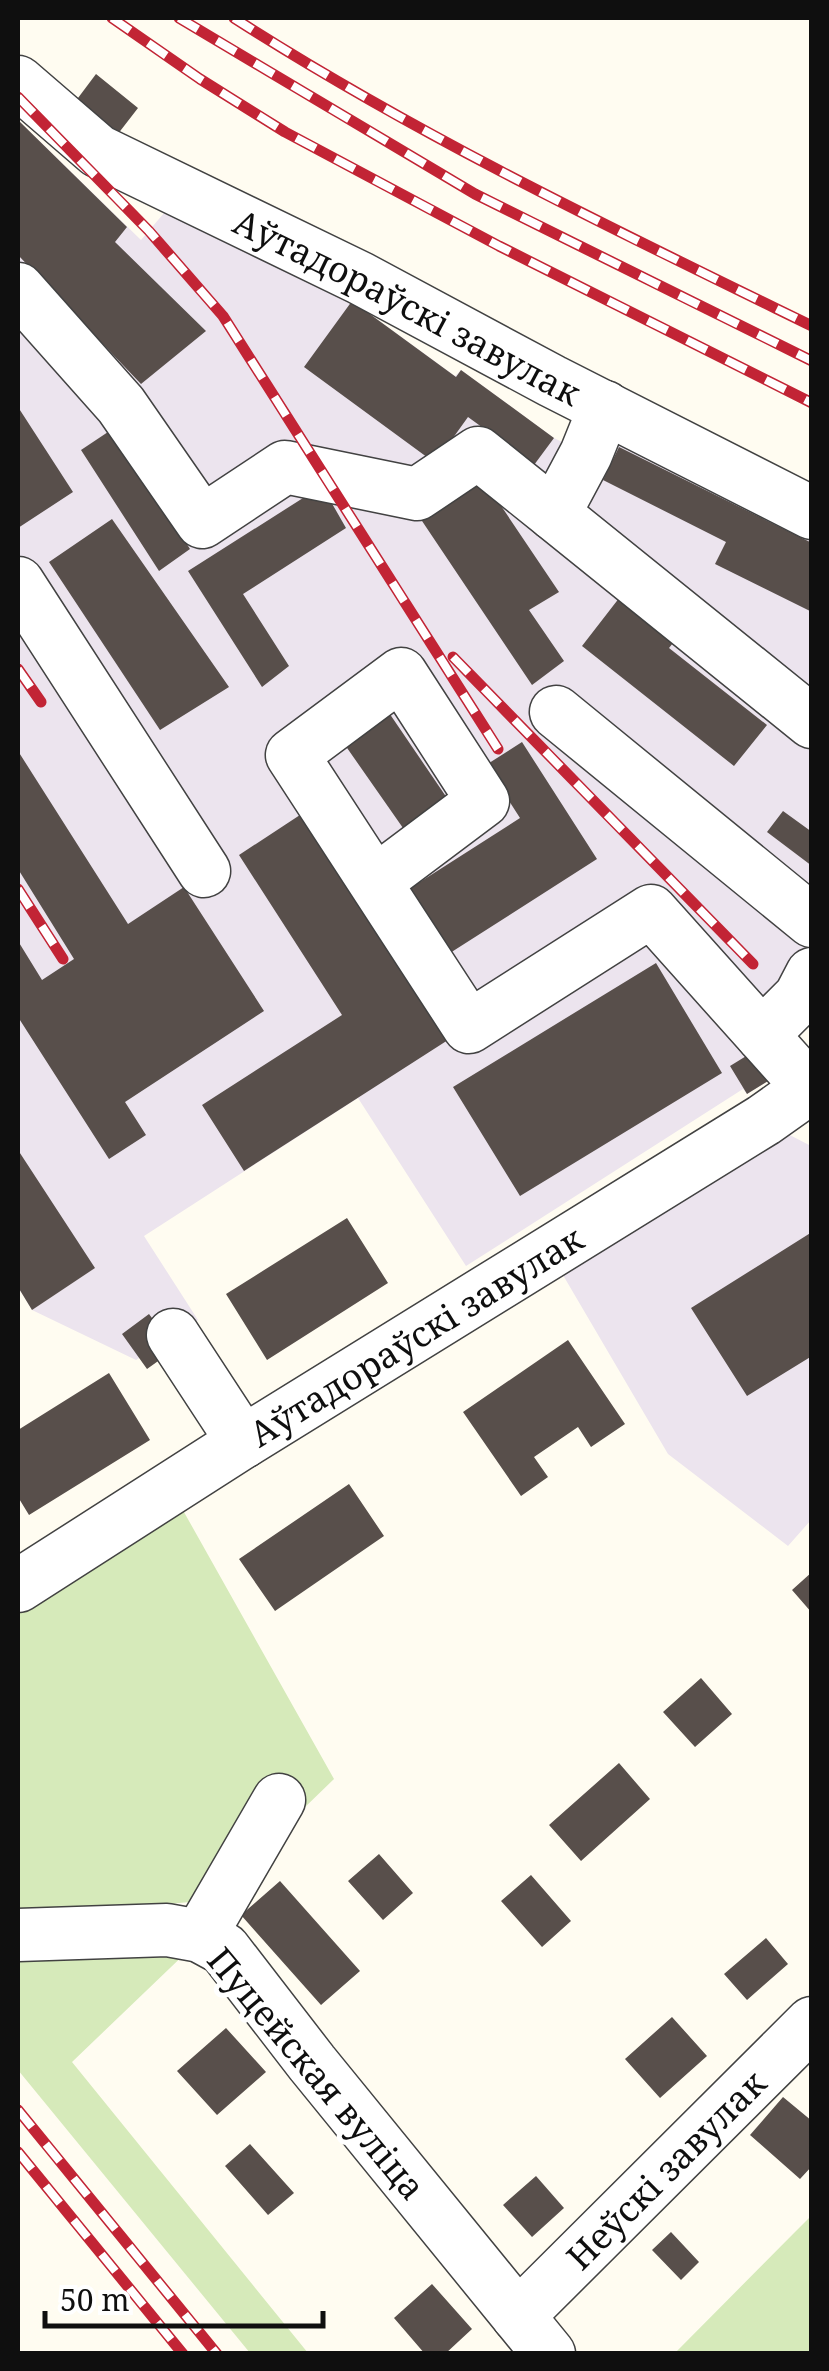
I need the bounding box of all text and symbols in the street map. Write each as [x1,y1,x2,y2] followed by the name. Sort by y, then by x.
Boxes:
[226,197,589,415] street label: Аўтадораўскі завулак
[240,1214,592,1456] street label: Аўтадораўскі завулак
[198,1937,436,2209] street label: Пуцейская вуліца
[555,2059,776,2279] street label: Неўскі завулак
[45,2266,322,2328] scale bar
[60,2279,130,2320] text: 50 m

